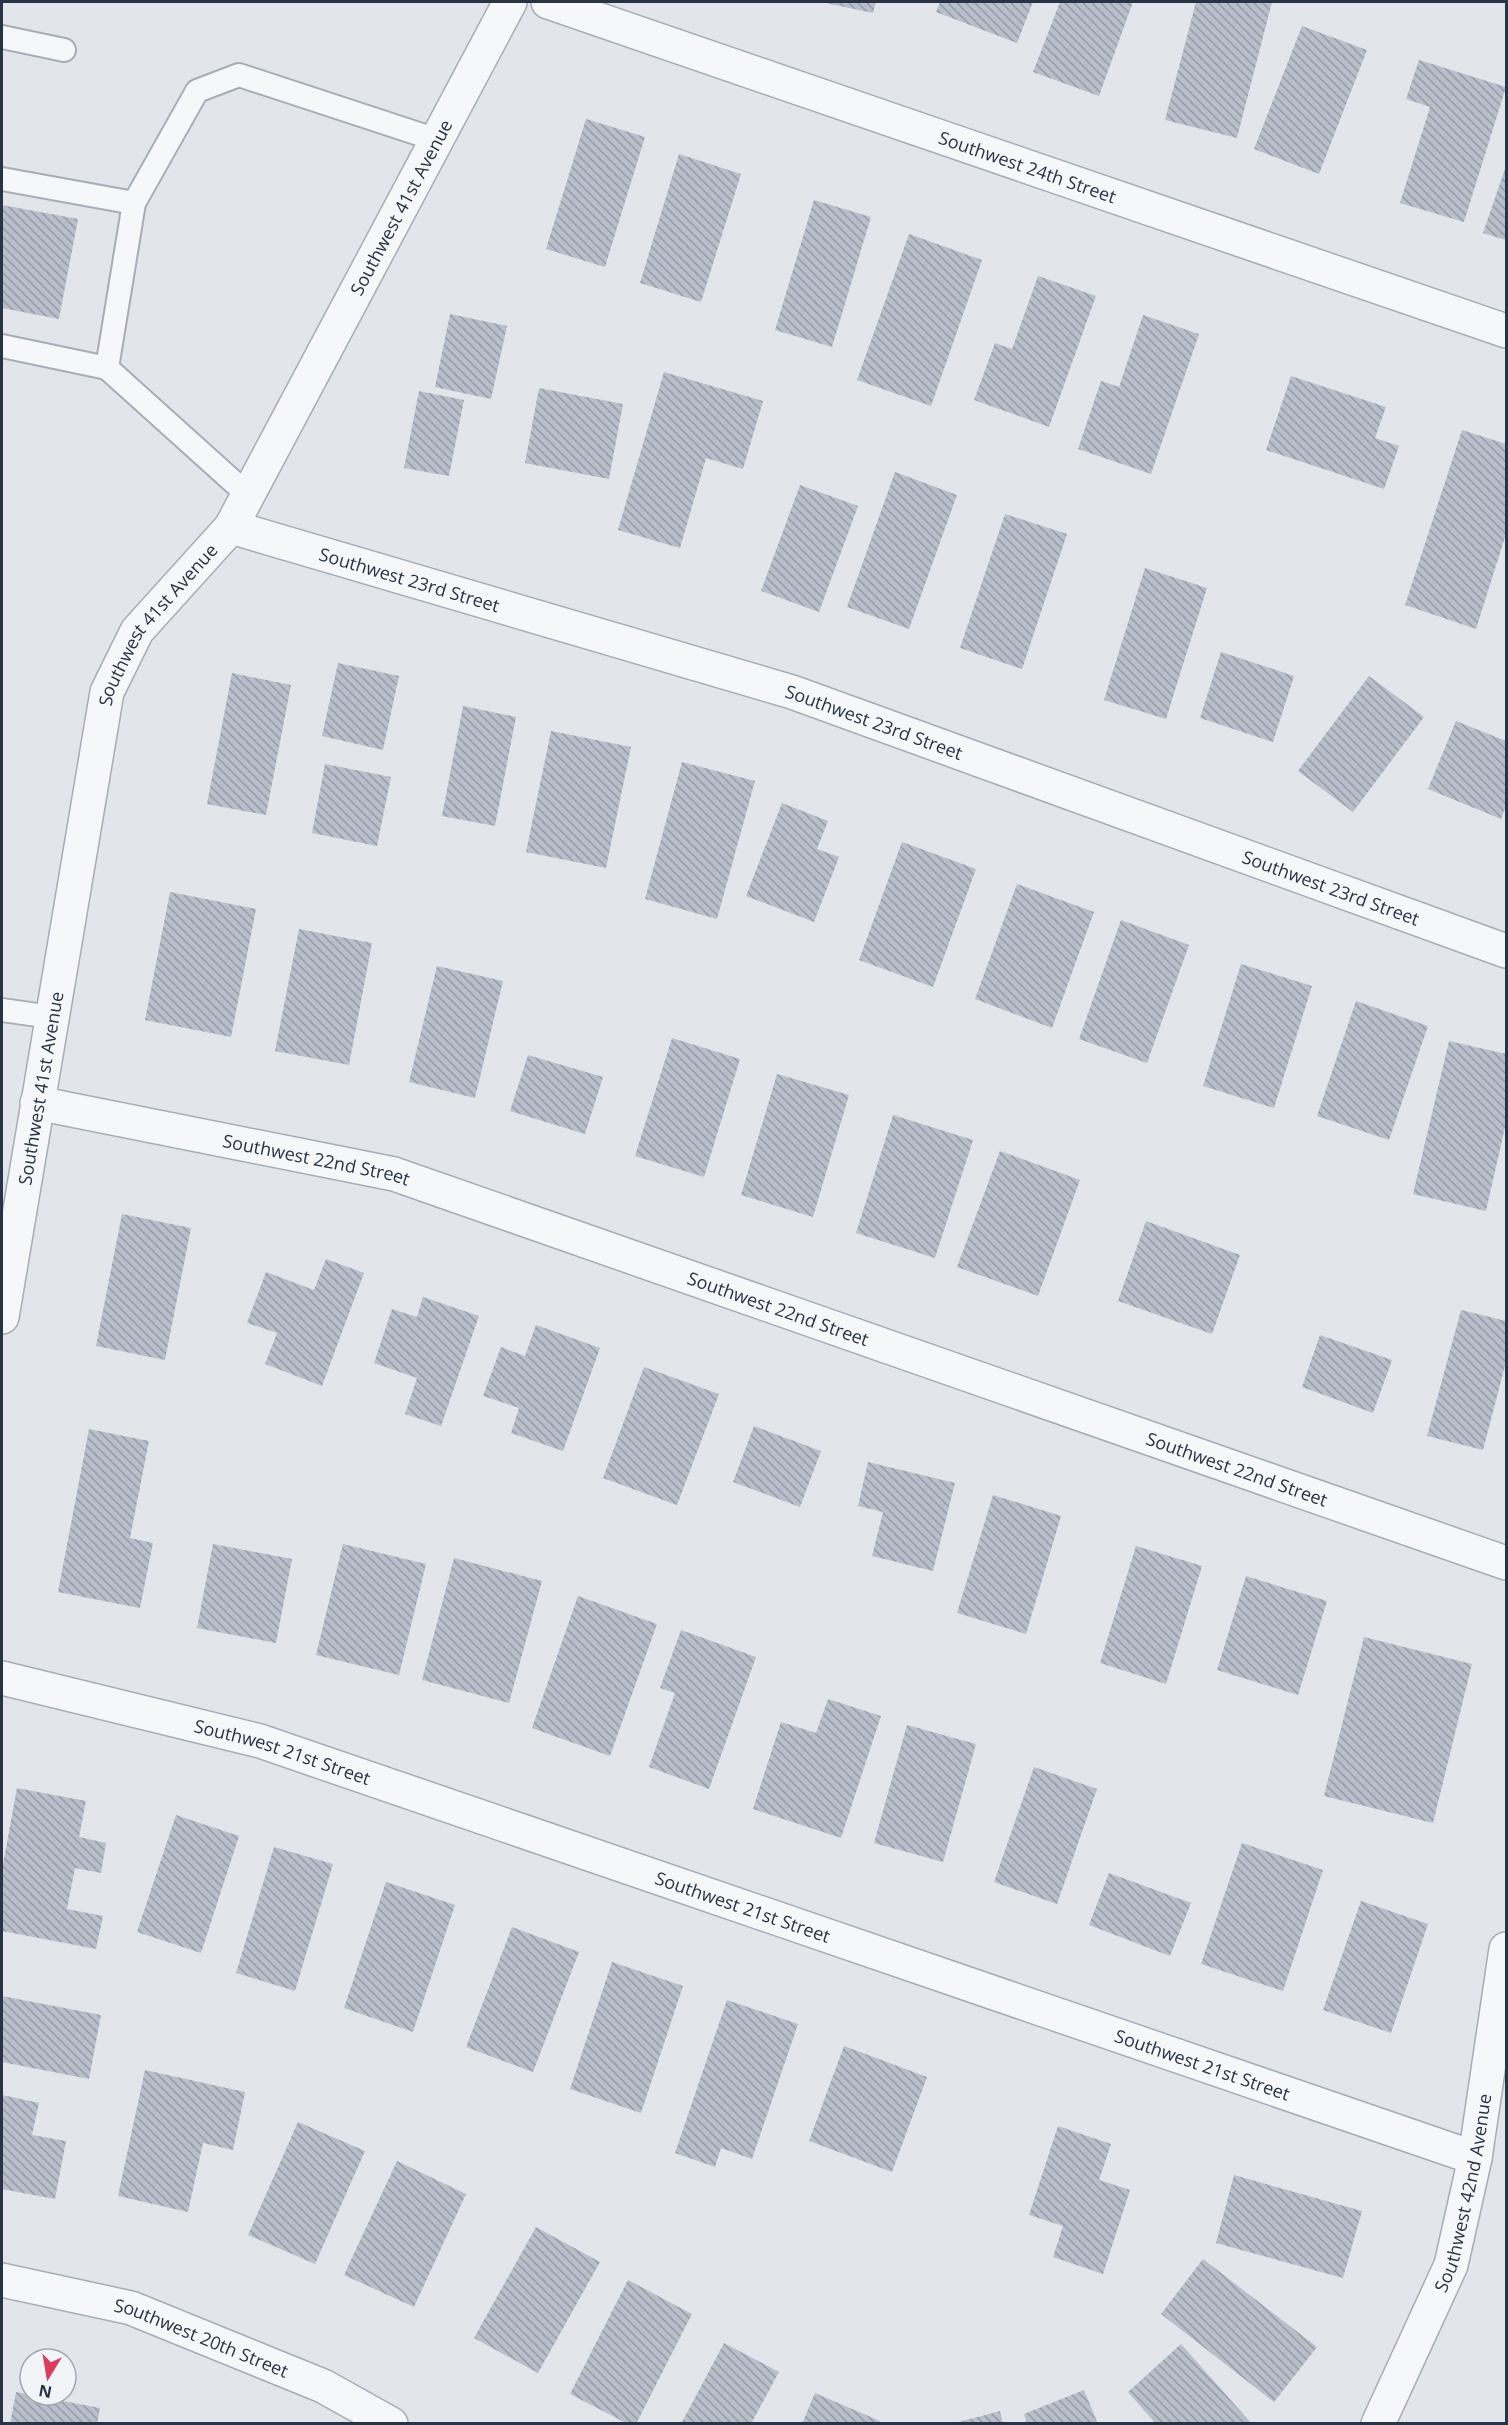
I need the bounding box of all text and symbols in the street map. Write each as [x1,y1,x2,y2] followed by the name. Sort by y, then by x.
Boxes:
[344,115,457,299] street label: Southwest 41st Avenue
[936,125,1119,208] street label: Southwest 24th Street
[93,538,223,708] street label: Southwest 41st Avenue
[316,542,502,617] street label: Southwest 23rd Street
[783,679,966,765] street label: Southwest 23rd Street
[1239,844,1423,931] street label: Southwest 23rd Street
[12,990,69,1187] street label: Southwest 41st Avenue
[221,1128,413,1191] street label: Southwest 22nd Street
[684,1266,872,1351] street label: Southwest 22nd Street
[1143,1426,1331,1512] street label: Southwest 22nd Street
[192,1713,374,1790] street label: Southwest 21st Street
[652,1866,833,1948] street label: Southwest 21st Street
[1112,2023,1293,2106] street label: Southwest 21st Street
[1428,2092,1496,2296] street label: Southwest 42nd Avenue
[112,2293,292,2383] street label: Southwest 20th Street
[18,2347,78,2407] north arrow
[37,2380,54,2404] text: N

